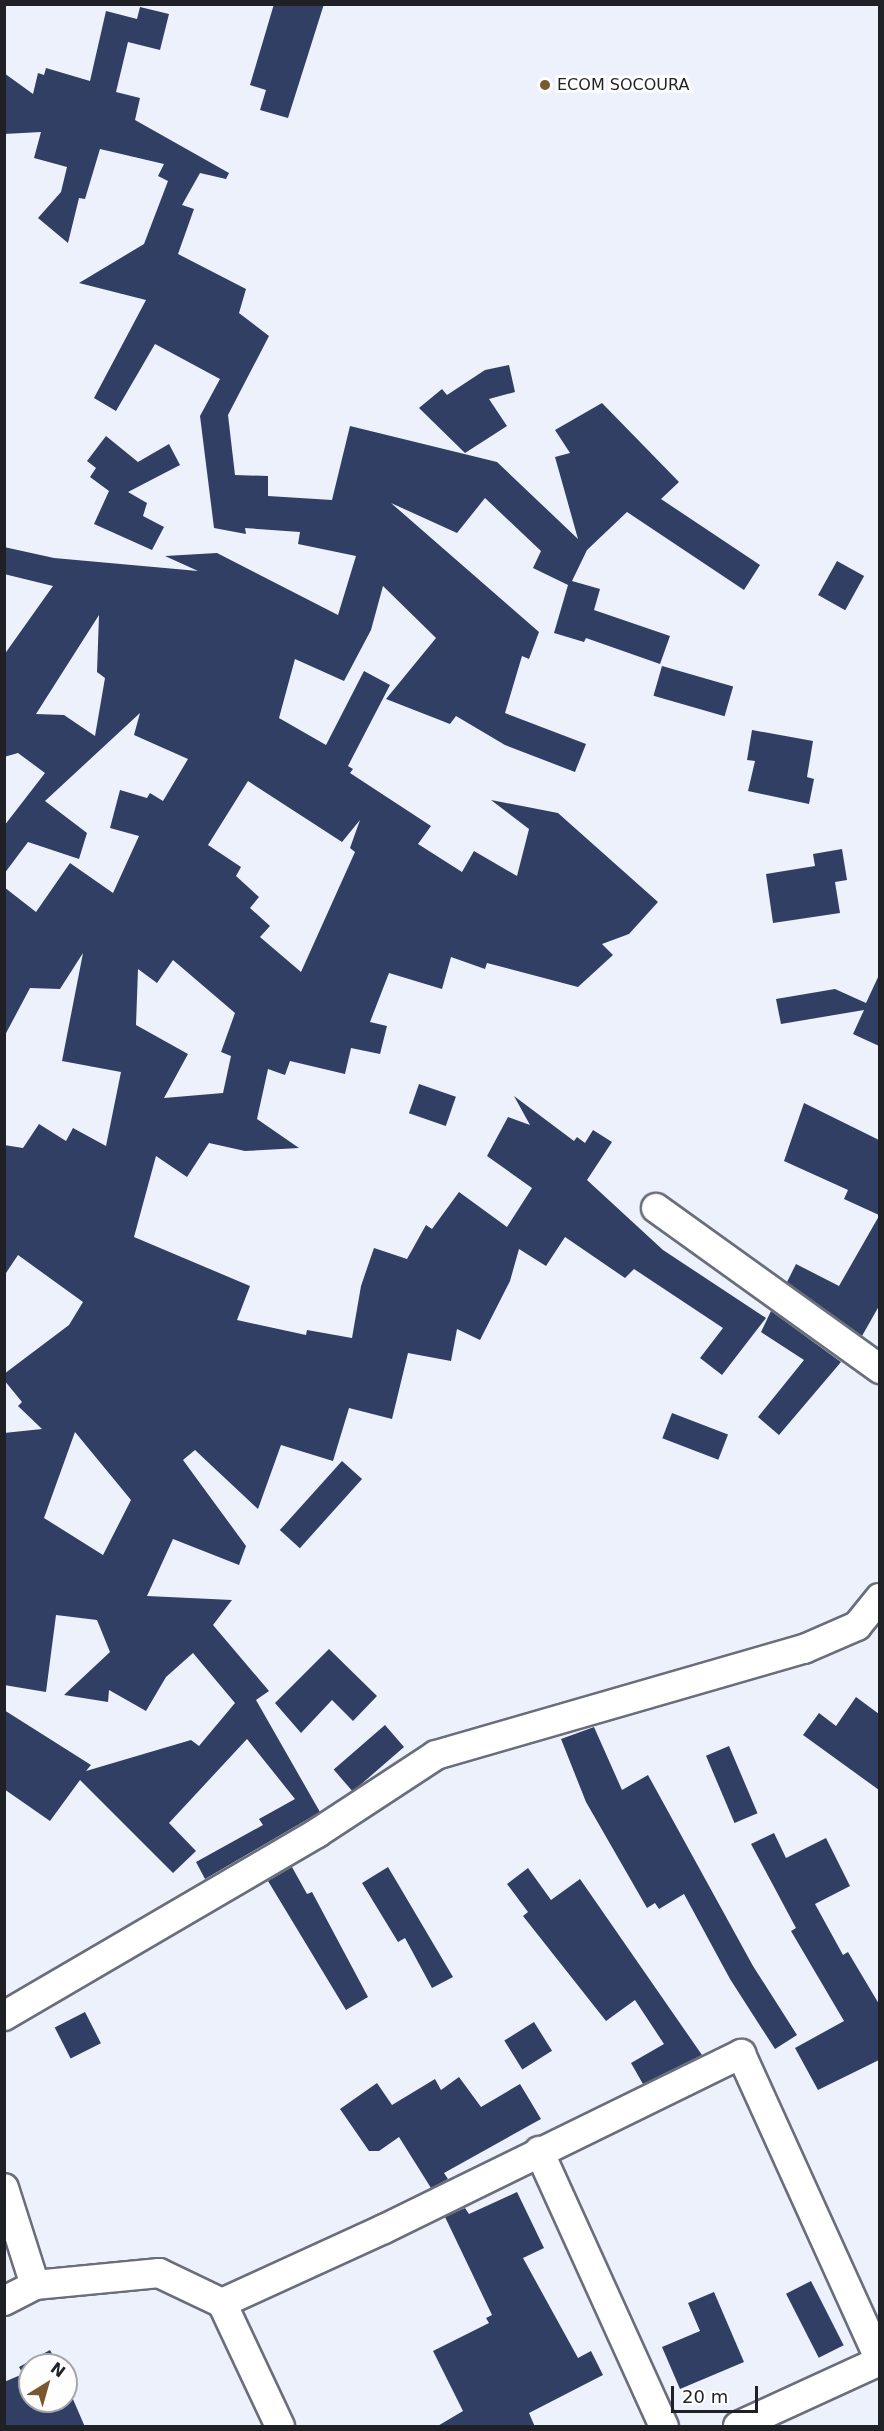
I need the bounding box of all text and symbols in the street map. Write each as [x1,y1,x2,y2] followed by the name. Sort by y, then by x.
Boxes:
[557,75,689,95] place label: ECOM SOCOURA
[538,78,552,92] marker: ECOM SOCOURA
[18,2353,78,2413] north arrow
[47,2358,69,2381] text: N
[674,2374,761,2412] scale bar
[682,2386,728,2407] text: 20 m

